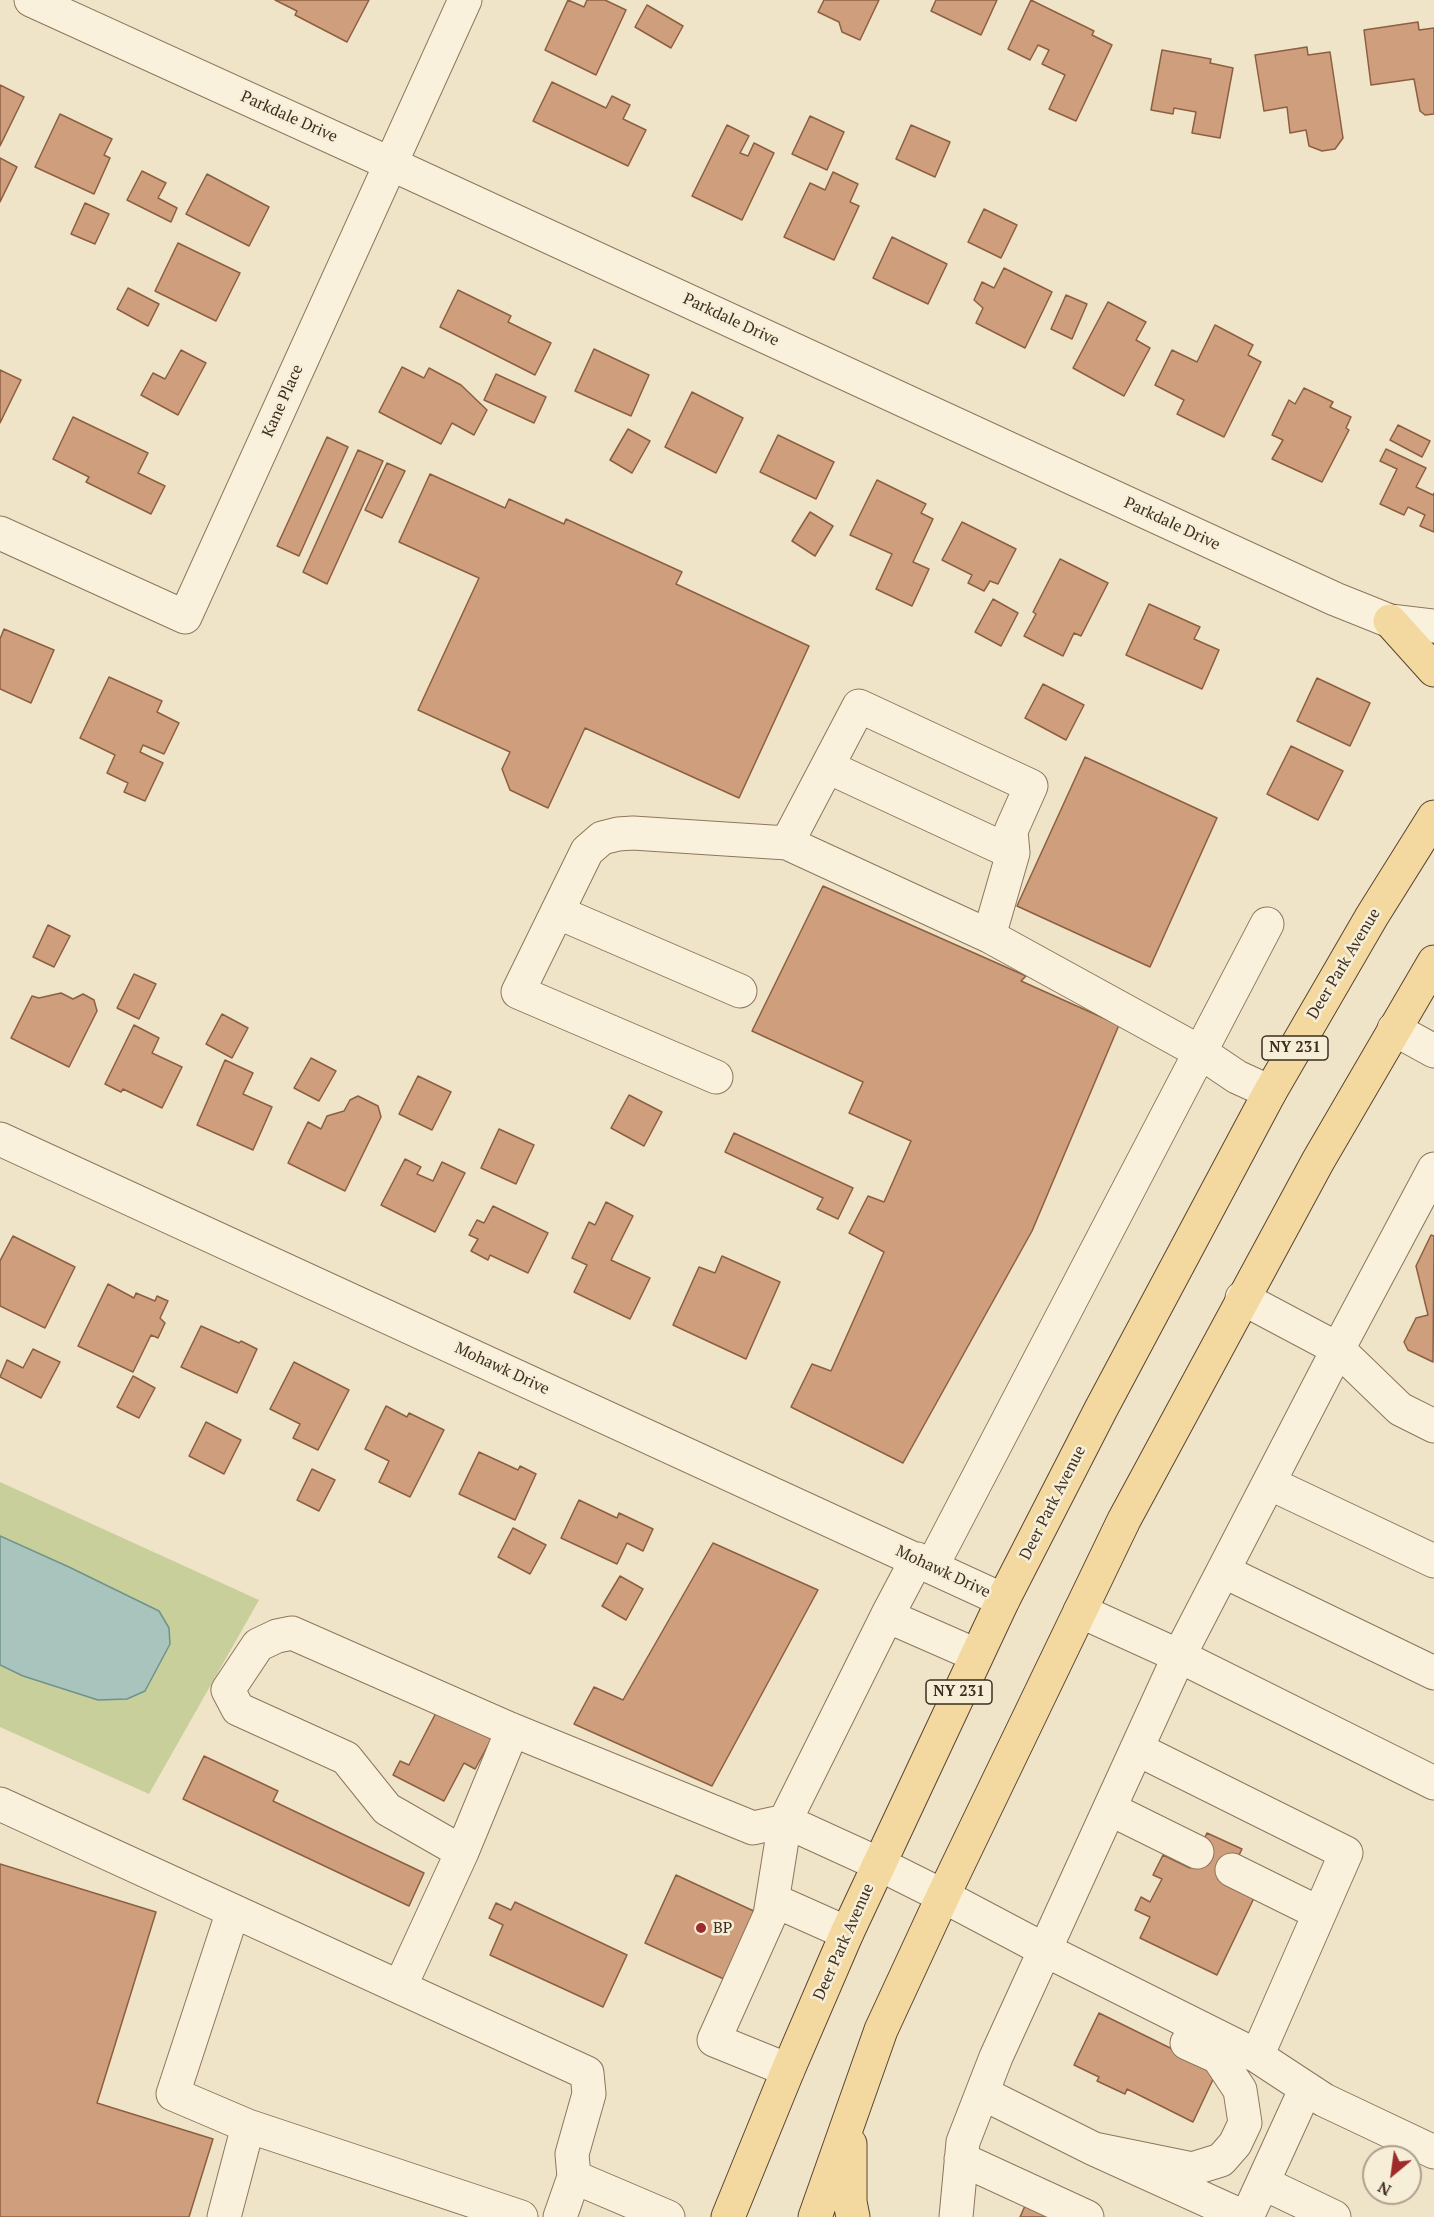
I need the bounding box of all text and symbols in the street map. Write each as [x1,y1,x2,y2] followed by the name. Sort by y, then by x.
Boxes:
[238,87,340,147] street label: Parkdale Drive
[680,289,782,351] street label: Parkdale Drive
[258,362,308,440] street label: Kane Place
[1121,493,1223,555] street label: Parkdale Drive
[1303,905,1385,1023] street label: Deer Park Avenue
[1262,1036,1328,1060] road number: NY 231
[452,1339,552,1399] street label: Mohawk Drive
[1016,1443,1090,1563] street label: Deer Park Avenue
[893,1542,993,1602] street label: Mohawk Drive
[926,1680,992,1704] road number: NY 231
[810,1881,878,2003] street label: Deer Park Avenue
[713,1918,732,1938] place label: BP
[694,1921,708,1935] marker: BP
[1362,2145,1422,2205] north arrow
[1374,2176,1395,2202] text: N

